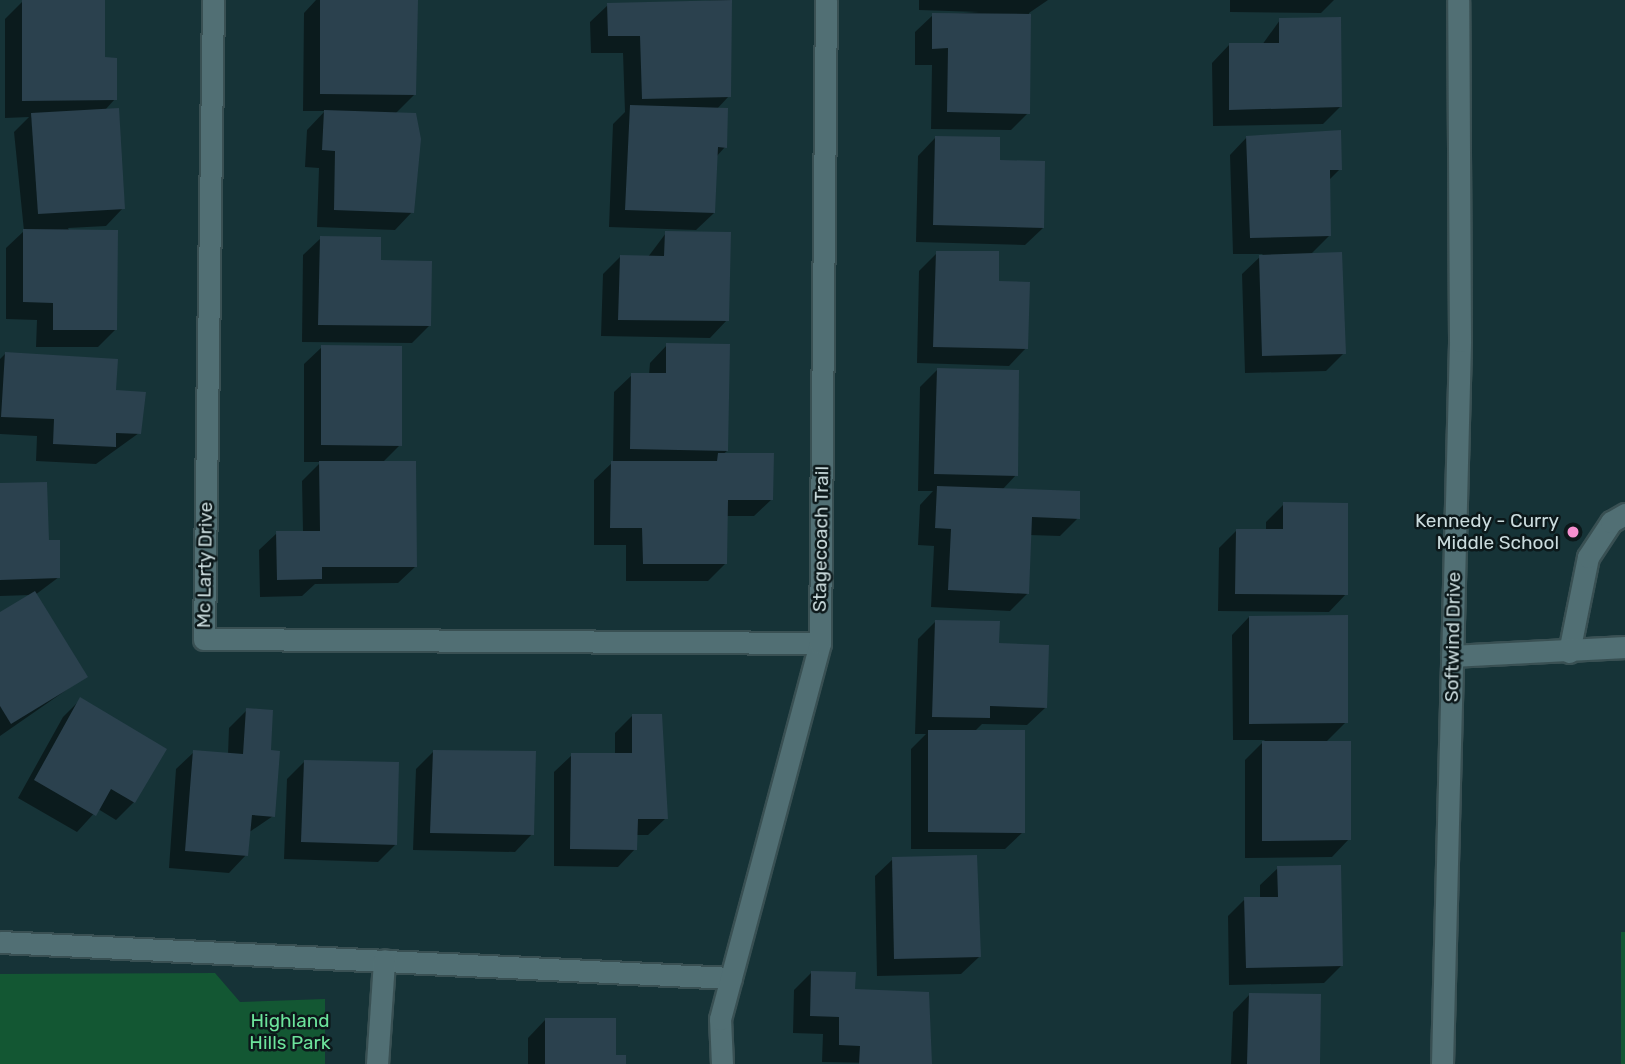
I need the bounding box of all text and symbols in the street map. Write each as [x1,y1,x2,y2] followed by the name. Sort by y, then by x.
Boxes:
[808,466,834,612] street label: Stagecoach Trail
[192,501,218,629] street label: Mc Larty Drive
[1415,510,1559,554] place label: Kennedy - Curry Middle School
[1565,524,1581,540] marker: Kennedy - Curry Middle School
[1440,572,1466,702] street label: Softwind Drive
[249,1010,331,1054] park label: Highland Hills Park

